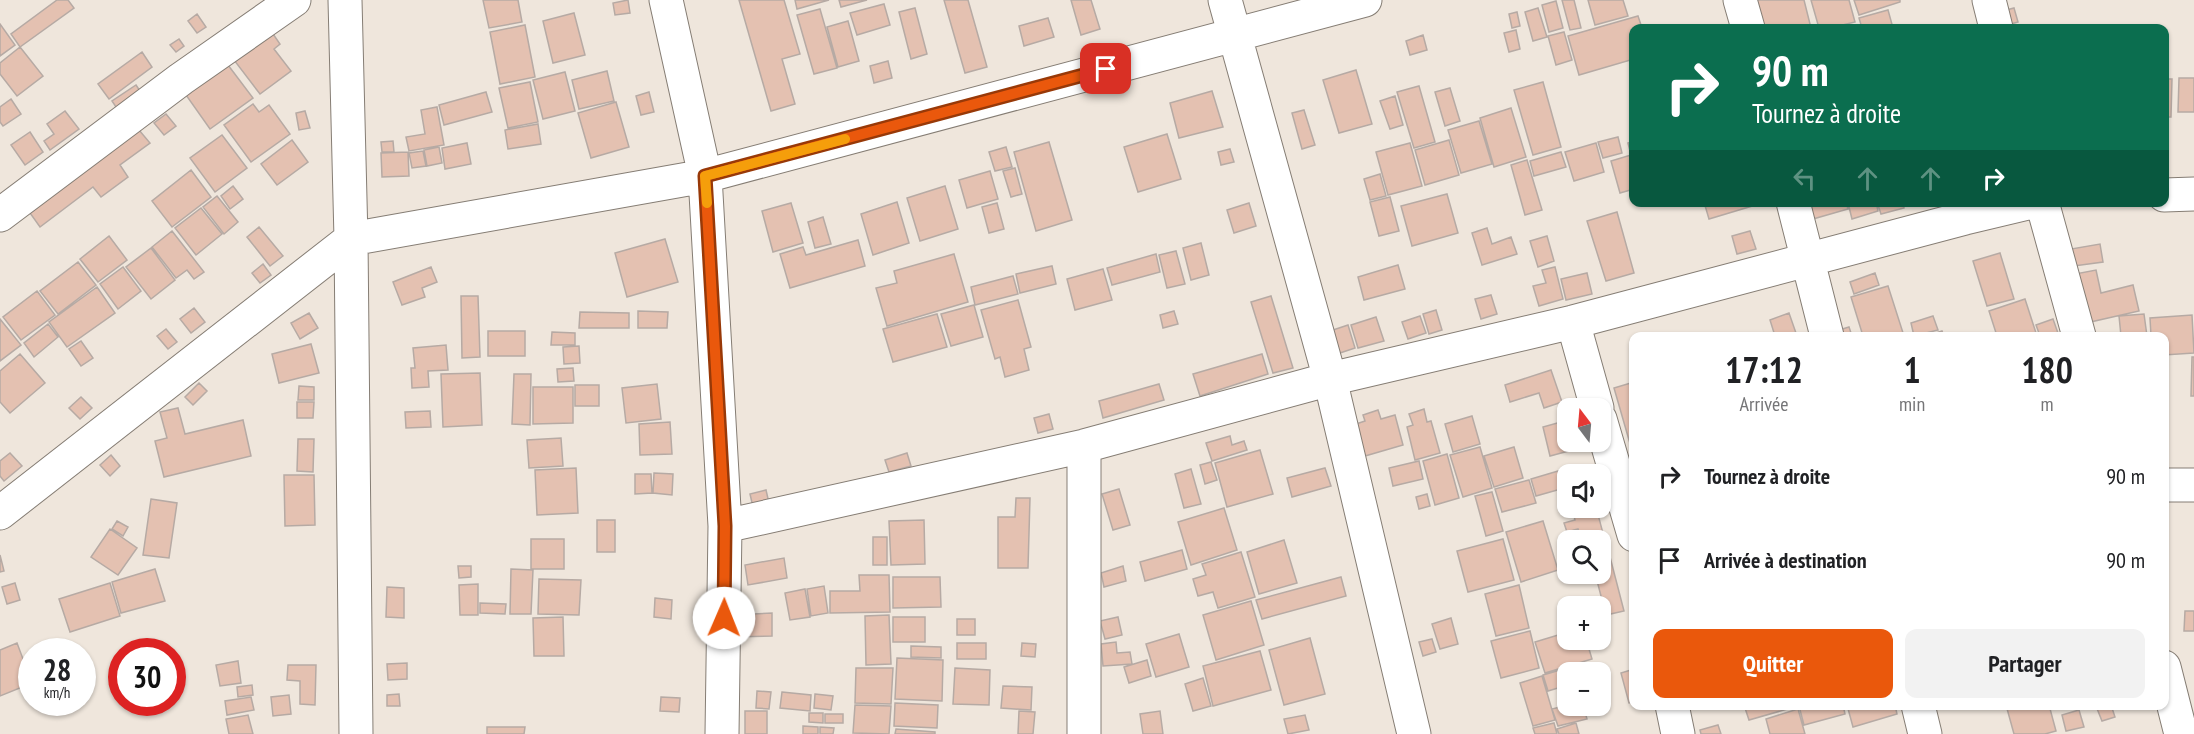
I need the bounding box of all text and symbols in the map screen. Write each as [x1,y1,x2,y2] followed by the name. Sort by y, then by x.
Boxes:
[1080,43,1131,94] pin
[1752,43,1829,98] text: 90 m
[1653,48,1731,126] icon: right
[1089,52,1122,85] icon: arrive
[1752,96,1901,130] text: Tournez à droite
[1788,162,1821,195] icon: left
[1851,162,1884,195] icon: ahead
[1914,162,1947,195] icon: ahead
[1977,162,2010,195] icon: right
[1725,346,1803,393] text: 17:12
[1903,346,1921,393] text: 1
[2021,346,2073,393] text: 180
[1740,391,1788,417] text: Arrivée
[1899,391,1925,417] text: min
[2041,391,2054,417] text: m
[1557,398,1611,452] north arrow
[1557,398,1611,716] map controls
[1653,460,1686,493] icon: right
[1704,462,1830,490] text: Tournez à droite
[2106,462,2145,490] text: 90 m
[1557,464,1611,518] button: sound
[1557,530,1611,584] button: search
[1653,544,1686,577] icon: arrive
[1704,546,1867,574] text: Arrivée à destination
[2106,546,2145,574] text: 90 m
[692,586,756,650] position arrow
[1557,596,1611,650] button: +
[1653,629,1893,698] button: Quitter
[1905,629,2145,698] button: Partager
[108,638,186,716] speed limit sign: 30
[43,650,71,689] text: 28
[1557,662,1611,716] button: −
[44,683,70,702] text: km/h

